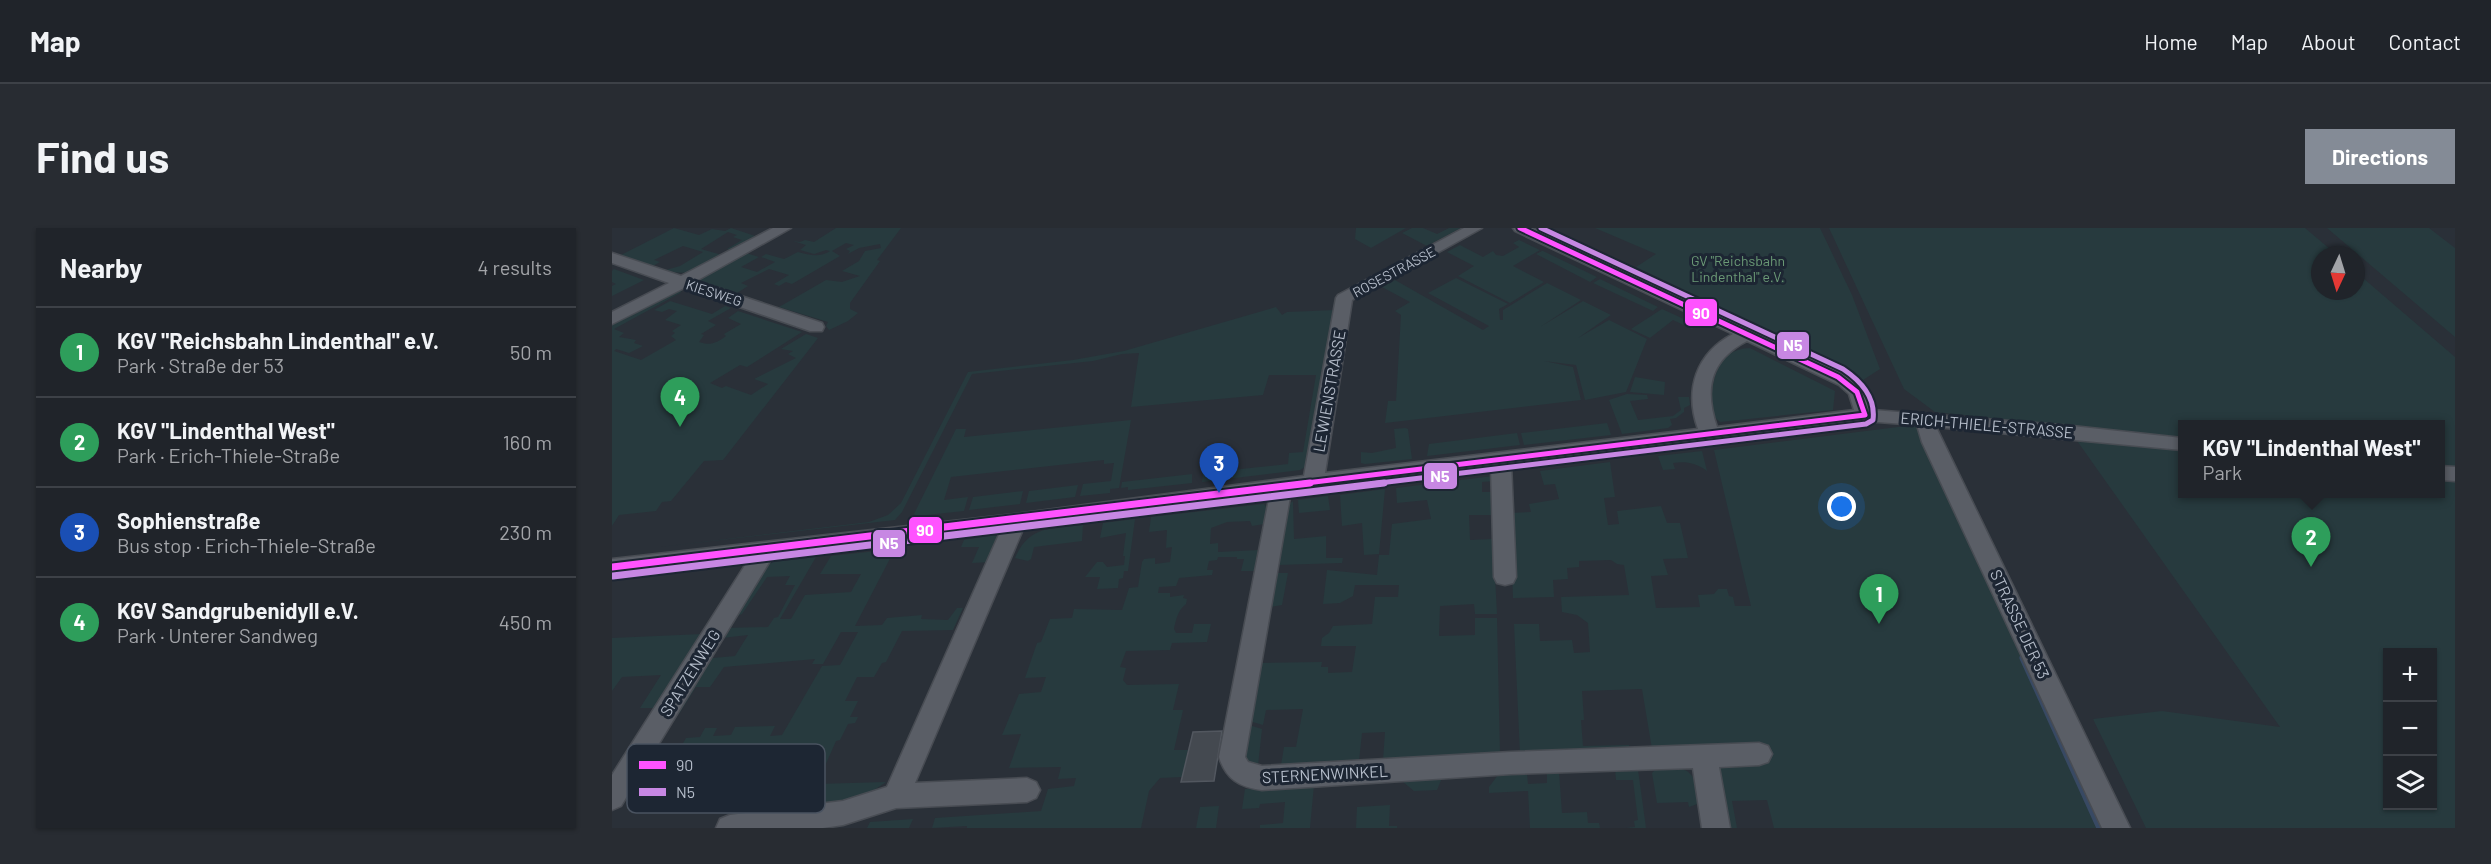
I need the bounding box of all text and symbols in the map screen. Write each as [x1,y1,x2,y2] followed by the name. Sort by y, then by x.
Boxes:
[30,24,81,58] text: Map
[2144,29,2198,54] text: Home
[2231,29,2268,54] text: Map
[2301,29,2356,54] text: About
[2389,29,2461,54] text: Contact
[2305,129,2455,184] button: Directions
[36,131,169,181] text: Find us
[1349,243,1438,301] street label: ROSESTRASSE
[2311,246,2365,300] north arrow
[60,252,142,283] text: Nearby
[1691,252,1785,285] park label: GV "Reichsbahn Lindenthal" e.V.
[477,255,552,279] text: 4 results
[684,276,744,310] street label: KIESWEG
[1684,298,1718,327] line badge: 90
[1692,303,1710,322] text: 90
[117,327,439,353] text: KGV "Reichsbahn Lindenthal" e.V.
[1308,328,1349,453] street label: LEWIENSTRASSE
[1776,331,1810,360] line badge: N5
[1783,335,1803,354] text: N5
[76,340,83,364] text: 1
[510,340,552,364] text: 50 m
[117,353,284,377] text: Park · Straße der 53
[660,378,700,427] pin: 4
[1900,407,2074,442] street label: ERICH-THIELE-STRASSE
[117,417,335,443] text: KGV "Lindenthal West"
[2178,420,2445,498] popup
[74,430,85,454] text: 2
[503,430,552,454] text: 160 m
[2203,434,2420,460] text: KGV "Lindenthal West"
[117,443,340,467] text: Park · Erich-Thiele-Straße
[1200,444,1238,493] pin: 3
[2203,460,2242,484] text: Park
[1423,462,1458,490] line badge: N5
[1430,466,1450,485] text: N5
[1827,492,1856,521] your location
[117,507,260,533] text: Sophienstraße
[908,516,943,544] line badge: 90
[2292,518,2330,567] pin: 2
[74,520,85,544] text: 3
[499,520,552,544] text: 230 m
[916,520,934,539] text: 90
[872,529,906,558] line badge: N5
[117,533,376,557] text: Bus stop · Erich-Thiele-Straße
[879,533,899,552] text: N5
[1987,566,2054,681] street label: STRASSE DER 53
[1860,574,1898,624] pin: 1
[117,597,359,623] text: KGV Sandgrubenidyll e.V.
[73,610,86,634] text: 4
[499,610,552,634] text: 450 m
[117,623,318,647] text: Park · Unterer Sandweg
[655,626,724,720] street label: SPATZENWEG
[2383,648,2437,810] map controls
[2383,648,2437,702] button: +
[2383,702,2437,756] button: −
[627,744,825,813] legend
[676,755,693,774] text: 90
[2383,756,2437,810] button: layers
[1261,761,1389,786] street label: STERNENWINKEL
[676,782,695,801] text: N5

